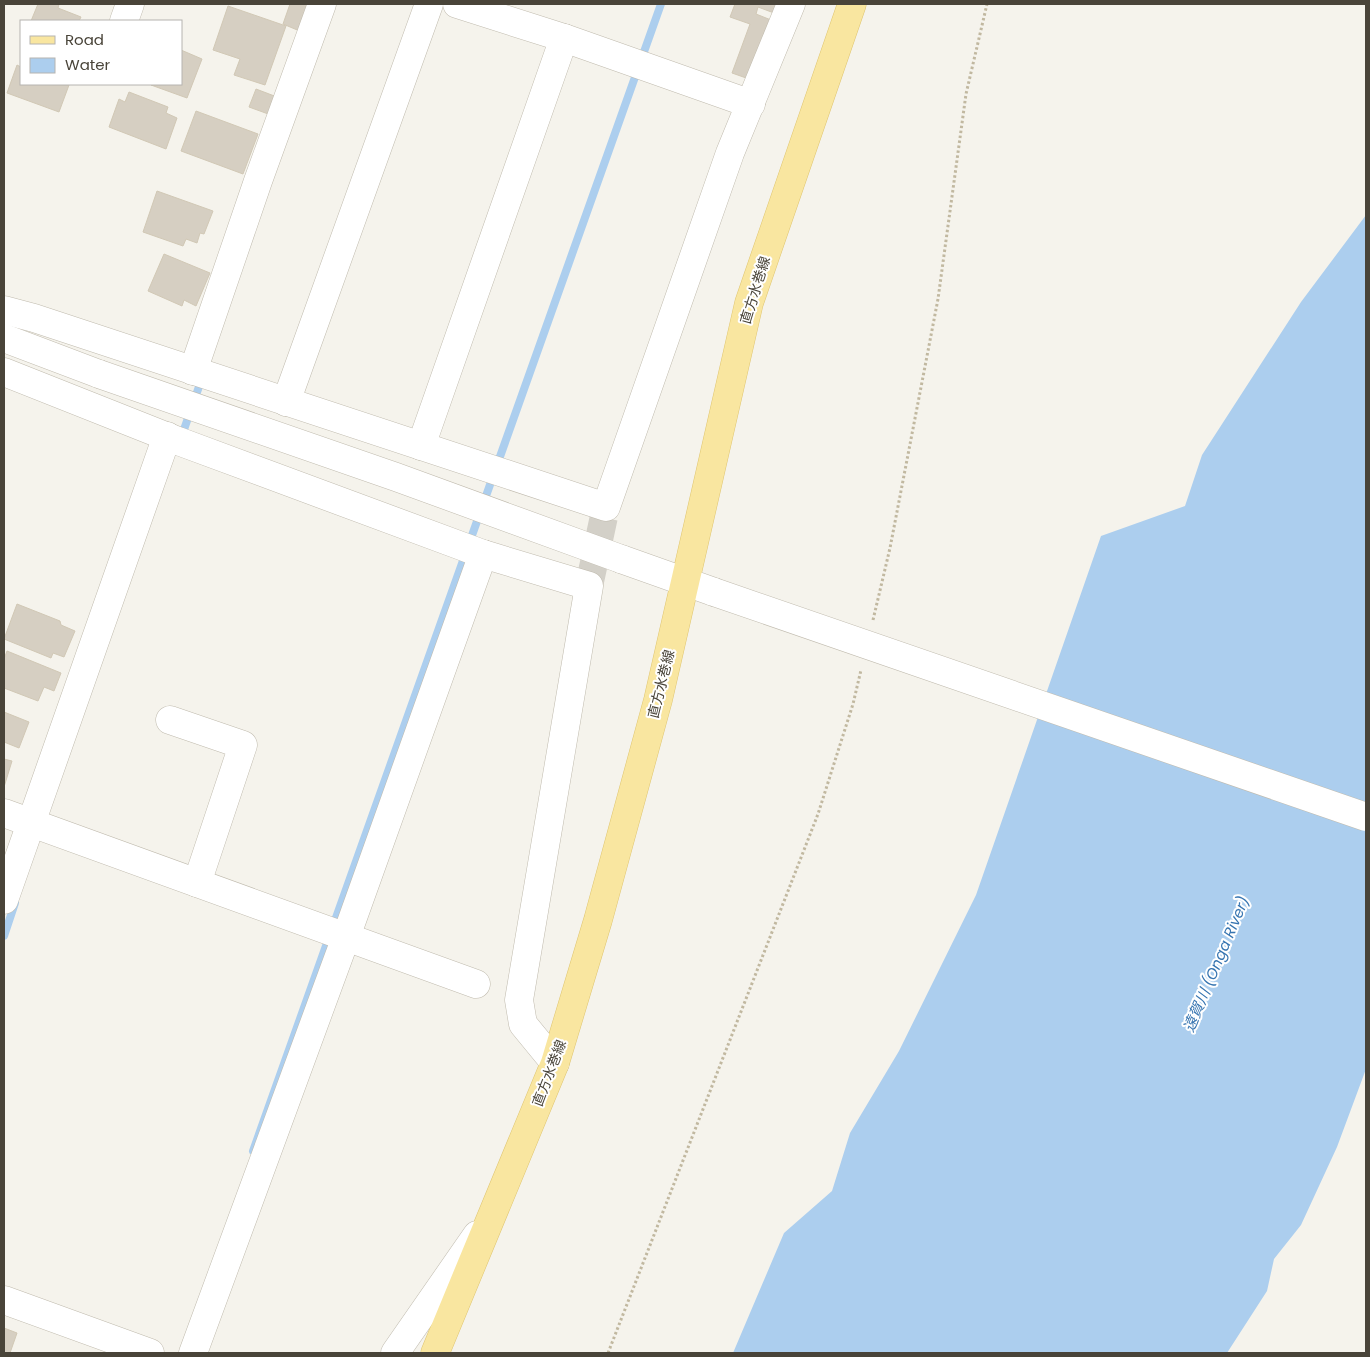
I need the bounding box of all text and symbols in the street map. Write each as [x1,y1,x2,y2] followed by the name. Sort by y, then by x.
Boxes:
[20,20,182,85] legend
[65,29,104,50] text: Road
[65,54,111,75] text: Water
[735,254,775,326] street label: 直方水巻線
[643,648,679,720] street label: 直方水巻線
[1178,893,1254,1035] water label: 遠賀川 (Onga River)
[527,1037,571,1109] street label: 直方水巻線

